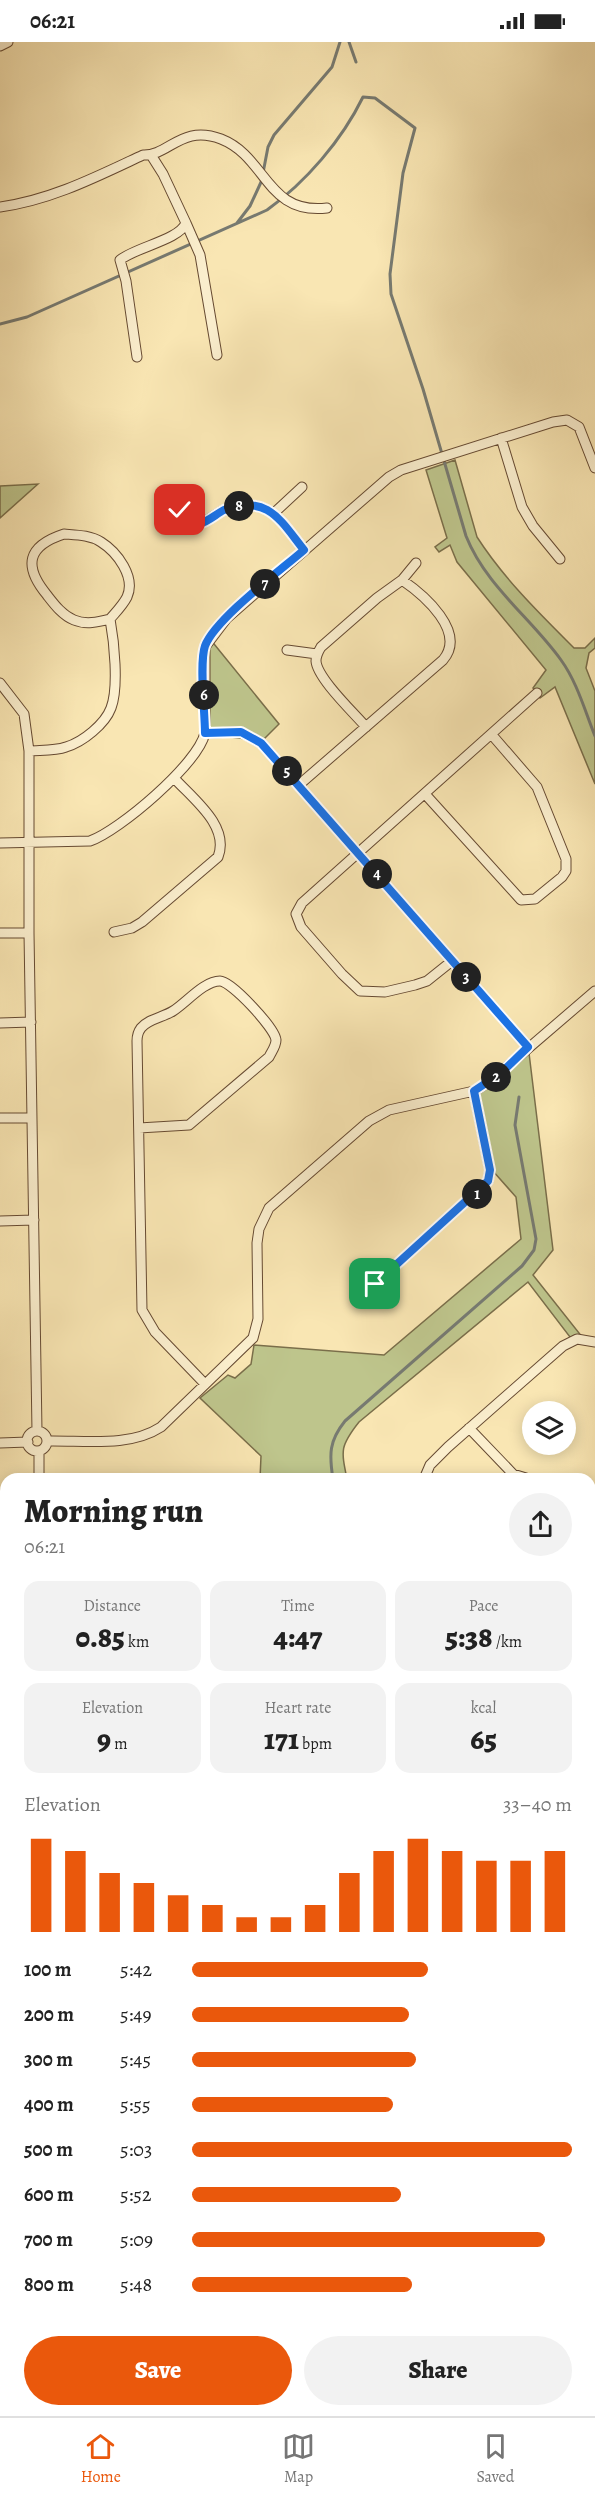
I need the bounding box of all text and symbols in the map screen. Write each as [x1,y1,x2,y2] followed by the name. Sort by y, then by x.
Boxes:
[30,6,75,36] text: 06:21
[154,484,205,535] pin
[224,491,254,521] pin: 8
[163,493,196,526] icon: check
[235,495,243,517] text: 8
[250,569,280,599] pin: 7
[262,573,268,595] text: 7
[189,680,219,710] pin: 6
[200,684,208,706] text: 6
[272,756,302,786] pin: 5
[284,760,290,782] text: 5
[362,859,392,889] pin: 4
[373,863,381,885] text: 4
[451,962,481,992] pin: 3
[463,966,469,988] text: 3
[481,1062,511,1092] pin: 2
[492,1066,500,1088] text: 2
[462,1179,492,1209] pin: 1
[474,1183,480,1205] text: 1
[349,1258,400,1309] pin
[358,1267,391,1300] icon: arrive
[522,1401,576,1455] map controls
[522,1401,576,1455] button: layers
[24,1488,203,1533] text: Morning run
[509,1493,572,1556] button: share
[24,1533,65,1560] text: 06:21
[84,1595,141,1617] text: Distance
[281,1595,315,1617] text: Time
[469,1595,499,1617] text: Pace
[75,1617,125,1657] text: 0.85
[274,1617,322,1657] text: 4:47
[445,1617,492,1657] text: 5:38
[125,1631,149,1653] text: km
[492,1631,522,1653] text: /km
[82,1697,143,1719] text: Elevation
[265,1697,331,1719] text: Heart rate
[471,1697,496,1719] text: kcal
[97,1719,111,1759] text: 9
[264,1719,299,1759] text: 171
[470,1719,497,1759] text: 65
[111,1733,128,1755] text: m
[299,1733,332,1755] text: bpm
[24,1791,101,1818] text: Elevation
[503,1791,572,1818] text: 33–40 m
[24,1956,72,1983] text: 100 m
[120,1956,152,1983] text: 5:42
[24,2001,74,2028] text: 200 m
[120,2001,152,2028] text: 5:49
[24,2046,73,2073] text: 300 m
[120,2046,151,2073] text: 5:45
[24,2091,74,2118] text: 400 m
[120,2091,151,2118] text: 5:55
[24,2136,73,2163] text: 500 m
[120,2136,152,2163] text: 5:03
[24,2181,74,2208] text: 600 m
[120,2181,151,2208] text: 5:52
[24,2226,73,2253] text: 700 m
[120,2226,153,2253] text: 5:09
[24,2271,74,2298] text: 800 m
[120,2271,152,2298] text: 5:48
[24,2336,292,2405] button: Save
[304,2336,572,2405] button: Share
[81,2430,121,2488] tab: Home
[282,2430,315,2488] tab: Map
[476,2430,514,2488] tab: Saved

